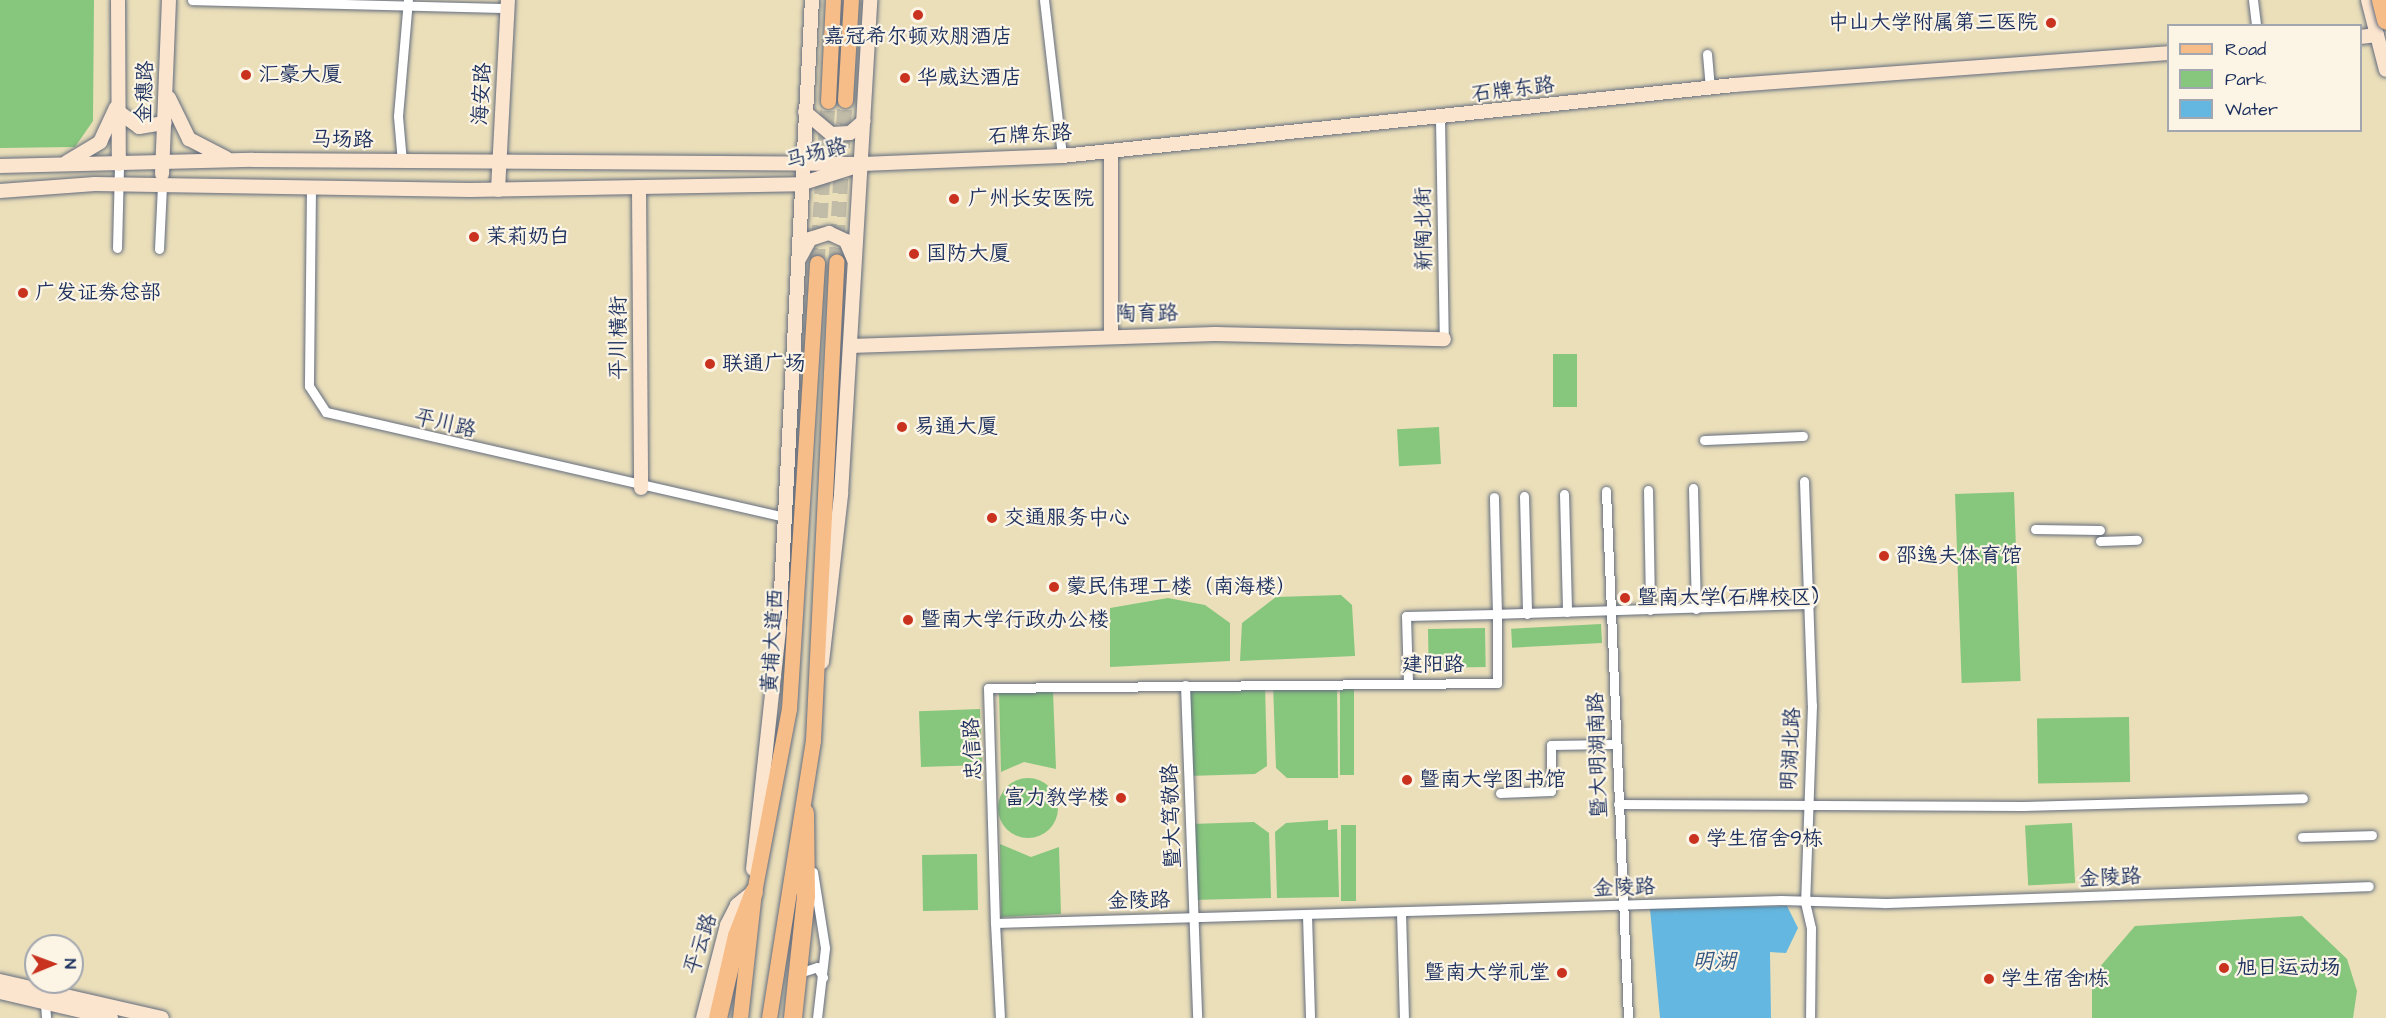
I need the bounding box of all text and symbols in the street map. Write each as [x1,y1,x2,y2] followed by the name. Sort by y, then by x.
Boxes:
[911,8,925,22] marker: 嘉冠希尔顿欢朋酒店
[1828,10,2038,36] place label: 中山大学附属第三医院
[2042,14,2060,32] marker: 中山大学附属第三医院
[824,24,1012,50] place label: 嘉冠希尔顿欢朋酒店
[2167,24,2362,132] legend
[2225,37,2266,62] text: Road
[131,60,159,124] street label: 金穗路
[258,62,342,88] place label: 汇豪大厦
[468,62,496,126] street label: 海安路
[917,65,1022,91] place label: 华威达酒店
[2225,67,2267,92] text: Park
[239,68,253,82] marker: 汇豪大厦
[898,71,912,85] marker: 华威达酒店
[1470,72,1556,108] street label: 石牌东路
[2225,97,2278,122] text: Water
[987,120,1073,150] street label: 石牌东路
[310,127,374,153] street label: 马场路
[782,133,850,175] street label: 马场路
[968,186,1094,212] place label: 广州长安医院
[1411,187,1437,271] street label: 新陶北街
[945,190,963,208] marker: 广州长安医院
[486,224,570,250] place label: 茉莉奶白
[467,230,481,244] marker: 茉莉奶白
[926,241,1010,267] place label: 国防大厦
[907,247,921,261] marker: 国防大厦
[35,280,161,306] place label: 广发证券总部
[16,286,30,300] marker: 广发证券总部
[606,296,632,380] street label: 平川横街
[1115,301,1179,327] street label: 陶育路
[722,351,806,377] place label: 联通广场
[703,357,717,371] marker: 联通广场
[411,405,479,443] street label: 平川路
[914,414,998,440] place label: 易通大厦
[895,420,909,434] marker: 易通大厦
[1004,505,1130,531] place label: 交通服务中心
[985,511,999,525] marker: 交通服务中心
[1896,543,2022,569] place label: 邵逸夫体育馆
[1877,549,1891,563] marker: 邵逸夫体育馆
[1066,574,1297,600] place label: 蒙民伟理工楼（南海楼）
[1047,580,1061,594] marker: 蒙民伟理工楼（南海楼）
[1637,585,1819,611] place label: 暨南大学(石牌校区)
[757,588,789,694] street label: 黄埔大道西
[1618,591,1632,605] marker: 暨南大学(石牌校区)
[920,607,1109,633] place label: 暨南大学行政办公楼
[901,613,915,627] marker: 暨南大学行政办公楼
[1402,652,1464,678] street label: 建阳路
[1583,692,1613,818] street label: 暨大明湖南路
[1776,706,1806,792] street label: 明湖北路
[959,717,987,781] street label: 忠信路
[1158,763,1186,869] street label: 暨大笃敬路
[1419,767,1566,793] place label: 暨南大学图书馆
[1400,773,1414,787] marker: 暨南大学图书馆
[1004,785,1109,811] place label: 富力教学楼
[1114,791,1128,805] marker: 富力教学楼
[1706,826,1823,852] place label: 学生宿舍9栋
[1687,832,1701,846] marker: 学生宿舍9栋
[2078,864,2142,892] street label: 金陵路
[1592,874,1656,902] street label: 金陵路
[1107,888,1171,914] street label: 金陵路
[679,910,723,978] street label: 平云路
[24,934,84,994] north arrow
[1692,949,1736,975] water label: 明湖
[2236,955,2341,981] place label: 旭日运动场
[59,959,81,969] text: N
[1424,960,1550,986] place label: 暨南大学礼堂
[2217,961,2231,975] marker: 旭日运动场
[1555,966,1569,980] marker: 暨南大学礼堂
[2001,966,2109,992] place label: 学生宿舍1栋
[1982,972,1996,986] marker: 学生宿舍1栋

